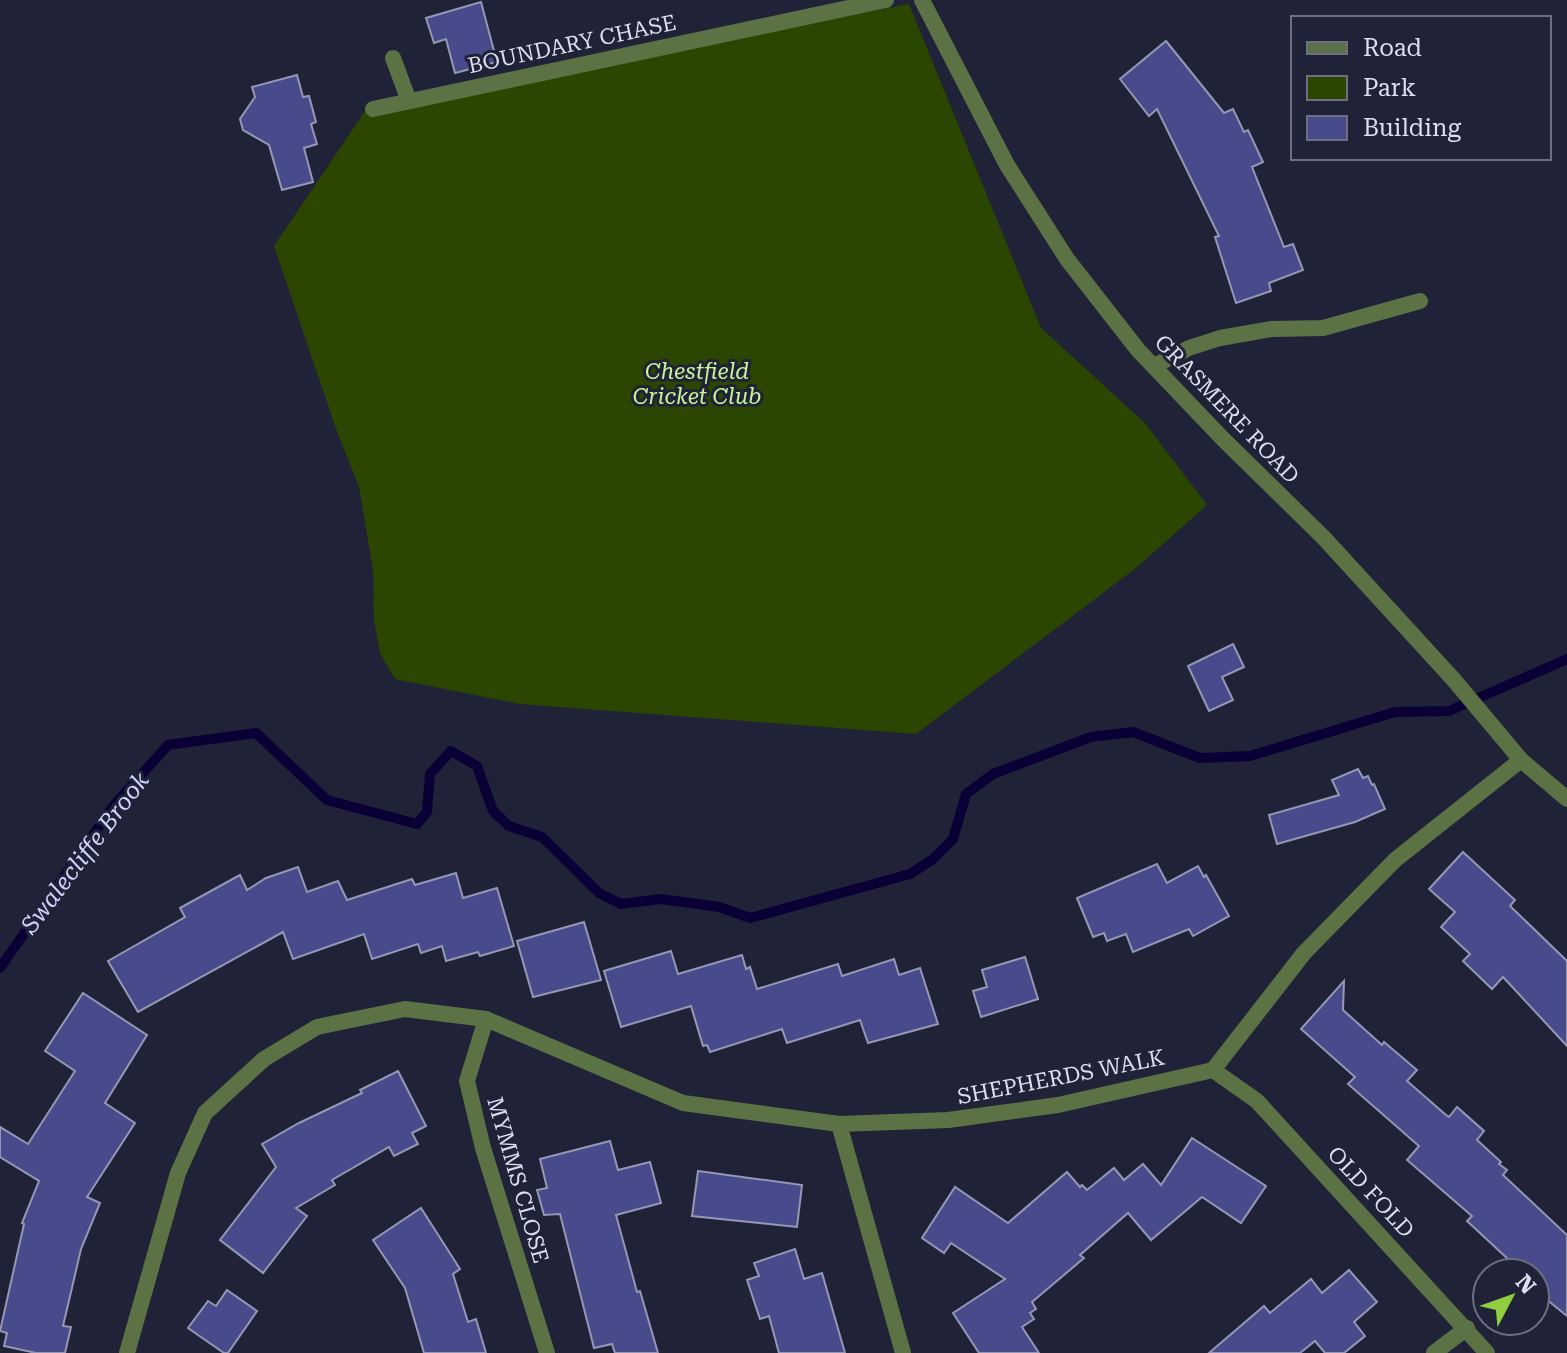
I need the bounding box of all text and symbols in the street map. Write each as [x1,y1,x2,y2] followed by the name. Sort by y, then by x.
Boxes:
[466,10,678,78] street label: BOUNDARY CHASE
[1291,16,1551,160] legend
[1363,34,1422,62] text: Road
[1363,74,1416,102] text: Park
[1363,114,1461,142] text: Building
[1150,330,1304,488] street label: GRASMERE ROAD
[633,359,761,409] park label: Chestfield Cricket Club
[15,767,155,940] water label: Swalecliffe Brook
[955,1045,1167,1109] street label: SHEPHERDS WALK
[482,1094,554,1266] street label: MYMMS CLOSE
[1323,1141,1419,1243] street label: OLD FOLD
[1471,1257,1551,1337] north arrow
[1511,1270,1541,1299] text: N

